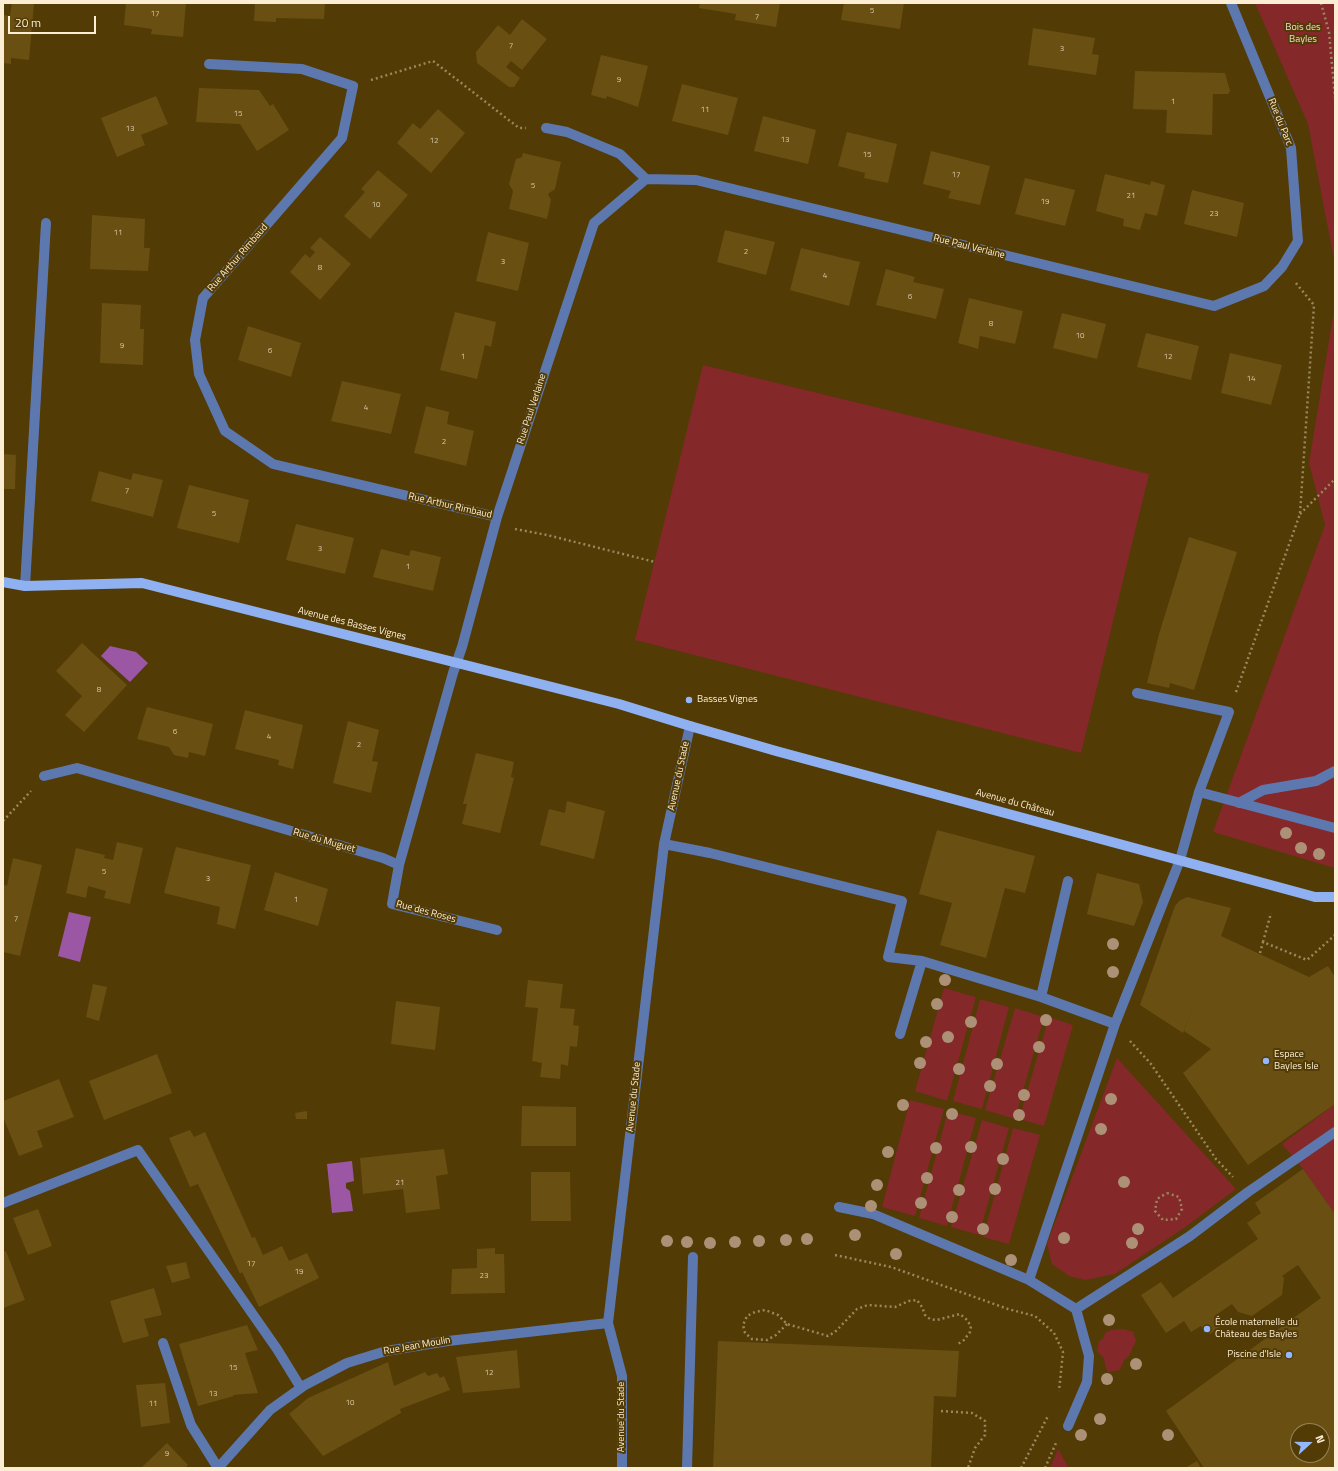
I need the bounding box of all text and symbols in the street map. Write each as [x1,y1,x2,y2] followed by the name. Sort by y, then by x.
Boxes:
[870,6,874,16] house number: 5
[10,8,98,34] scale bar
[151,9,159,19] house number: 17
[755,12,759,22] house number: 7
[15,13,41,32] text: 20 m
[1285,22,1321,46] park label: Bois des Bayles
[509,41,513,51] house number: 7
[1060,44,1064,54] house number: 3
[617,75,621,85] house number: 9
[1171,97,1175,107] house number: 1
[1265,97,1295,147] street label: Rue du Parc
[701,105,709,115] house number: 11
[234,109,242,119] house number: 15
[126,124,134,134] house number: 13
[781,135,789,145] house number: 13
[430,136,438,146] house number: 12
[863,150,871,160] house number: 15
[952,170,960,180] house number: 17
[531,181,535,191] house number: 5
[1127,191,1135,201] house number: 21
[1041,197,1049,207] house number: 19
[372,200,380,210] house number: 10
[1210,209,1218,219] house number: 23
[205,222,271,294] street label: Rue Arthur Rimbaud
[114,228,122,238] house number: 11
[932,232,1006,262] street label: Rue Paul Verlaine
[744,247,748,257] house number: 2
[501,257,505,267] house number: 3
[318,263,322,273] house number: 8
[823,271,827,281] house number: 4
[908,292,912,302] house number: 6
[989,319,993,329] house number: 8
[1076,331,1084,341] house number: 10
[120,341,124,351] house number: 9
[268,346,272,356] house number: 6
[461,352,465,362] house number: 1
[1164,352,1172,362] house number: 12
[515,372,549,446] street label: Rue Paul Verlaine
[1247,374,1255,384] house number: 14
[364,403,368,413] house number: 4
[442,437,446,447] house number: 2
[125,486,129,496] house number: 7
[407,491,493,521] street label: Rue Arthur Rimbaud
[212,509,216,519] house number: 5
[318,544,322,554] house number: 3
[406,562,410,572] house number: 1
[297,605,407,643] street label: Avenue des Basses Vignes
[97,685,101,695] house number: 8
[697,694,758,706] place label: Basses Vignes
[684,695,694,705] marker: Basses Vignes
[173,727,177,737] house number: 6
[267,732,271,742] house number: 4
[357,740,361,750] house number: 2
[666,740,692,812] street label: Avenue du Stade
[974,787,1056,819] street label: Avenue du Château
[291,826,357,856] street label: Rue du Muguet
[102,867,106,877] house number: 5
[206,874,210,884] house number: 3
[294,895,298,905] house number: 1
[395,898,457,926] street label: Rue des Roses
[14,914,18,924] house number: 7
[1274,1049,1319,1072] place label: Espace Bayles Isle
[1261,1056,1271,1066] marker: Espace Bayles Isle
[624,1061,644,1133] street label: Avenue du Stade
[396,1178,404,1188] house number: 21
[247,1259,255,1269] house number: 17
[295,1267,303,1277] house number: 19
[480,1271,488,1281] house number: 23
[1215,1317,1298,1340] place label: École maternelle du Château des Bayles
[1202,1324,1212,1334] marker: École maternelle du Château des Bayles
[382,1334,452,1358] street label: Rue Jean Moulin
[1227,1349,1281,1361] place label: Piscine d'Isle
[1284,1350,1294,1360] marker: Piscine d'Isle
[229,1363,237,1373] house number: 15
[485,1368,493,1378] house number: 12
[616,1382,628,1452] street label: Avenue du Stade
[209,1389,217,1399] house number: 13
[346,1398,354,1408] house number: 10
[149,1399,157,1409] house number: 11
[1290,1423,1330,1463] north arrow
[1311,1433,1329,1445] text: N
[165,1449,169,1459] house number: 9

